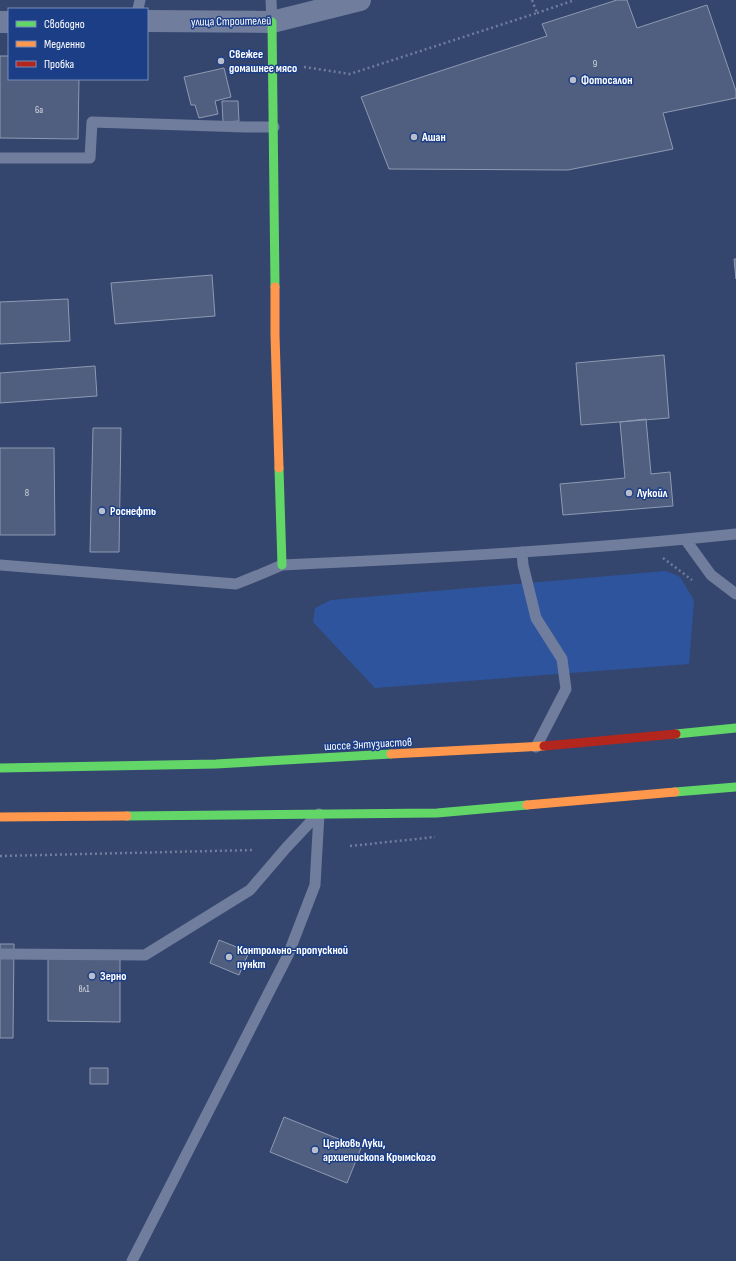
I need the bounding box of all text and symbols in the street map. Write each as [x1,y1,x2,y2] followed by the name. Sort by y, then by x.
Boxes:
[8,8,148,80] legend
[191,13,271,30] street label: улица Строителей
[44,17,85,32] text: Свободно
[44,37,85,52] text: Медленно
[229,47,297,76] place label: Свежее домашнее мясо
[216,56,226,66] marker: Свежее домашнее мясо
[44,57,75,72] text: Пробка
[593,58,597,70] house number: 9
[581,73,632,88] place label: Фотосалон
[568,75,578,85] marker: Фотосалон
[35,104,43,116] house number: 6а
[421,130,446,145] place label: Ашан
[409,132,419,142] marker: Ашан
[636,486,668,501] place label: Лукойл
[25,487,29,499] house number: 8
[624,488,634,498] marker: Лукойл
[110,504,156,519] place label: Роснефть
[97,506,107,516] marker: Роснефть
[324,735,412,754] street label: шоссе Энтузиастов
[237,943,348,972] place label: Контрольно-пропускной пункт
[224,952,234,962] marker: Контрольно-пропускной пункт
[100,969,126,984] place label: Зерно
[87,971,97,981] marker: Зерно
[78,983,90,995] house number: вл1
[323,1136,436,1165] place label: Церковь Луки, архиепископа Крымского
[310,1145,320,1155] marker: Церковь Луки, архиепископа Крымского

